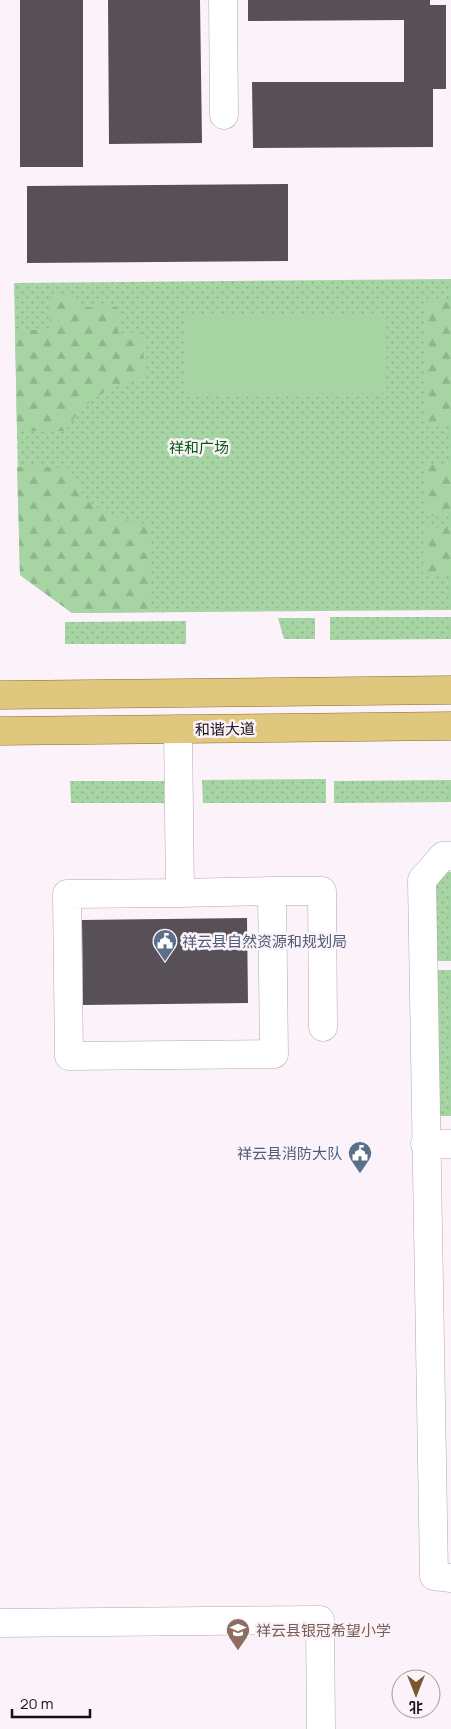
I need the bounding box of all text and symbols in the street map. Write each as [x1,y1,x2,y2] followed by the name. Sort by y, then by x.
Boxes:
[169,437,229,458] park label: 祥和广场
[195,718,255,740] street label: 和谐大道
[152,928,178,962] public building icon: 祥云县自然资源和规划局
[182,931,347,952] place label: 祥云县自然资源和规划局
[347,1140,373,1174] public building icon: 祥云县消防大队
[237,1143,342,1164] place label: 祥云县消防大队
[225,1617,251,1651] school or university icon: 祥云县银冠希望小学
[256,1620,391,1641] place label: 祥云县银冠希望小学
[391,1669,441,1719] north arrow
[12,1686,90,1718] scale bar
[20,1693,53,1714] text: 20 m
[409,1698,423,1717] text: 北

